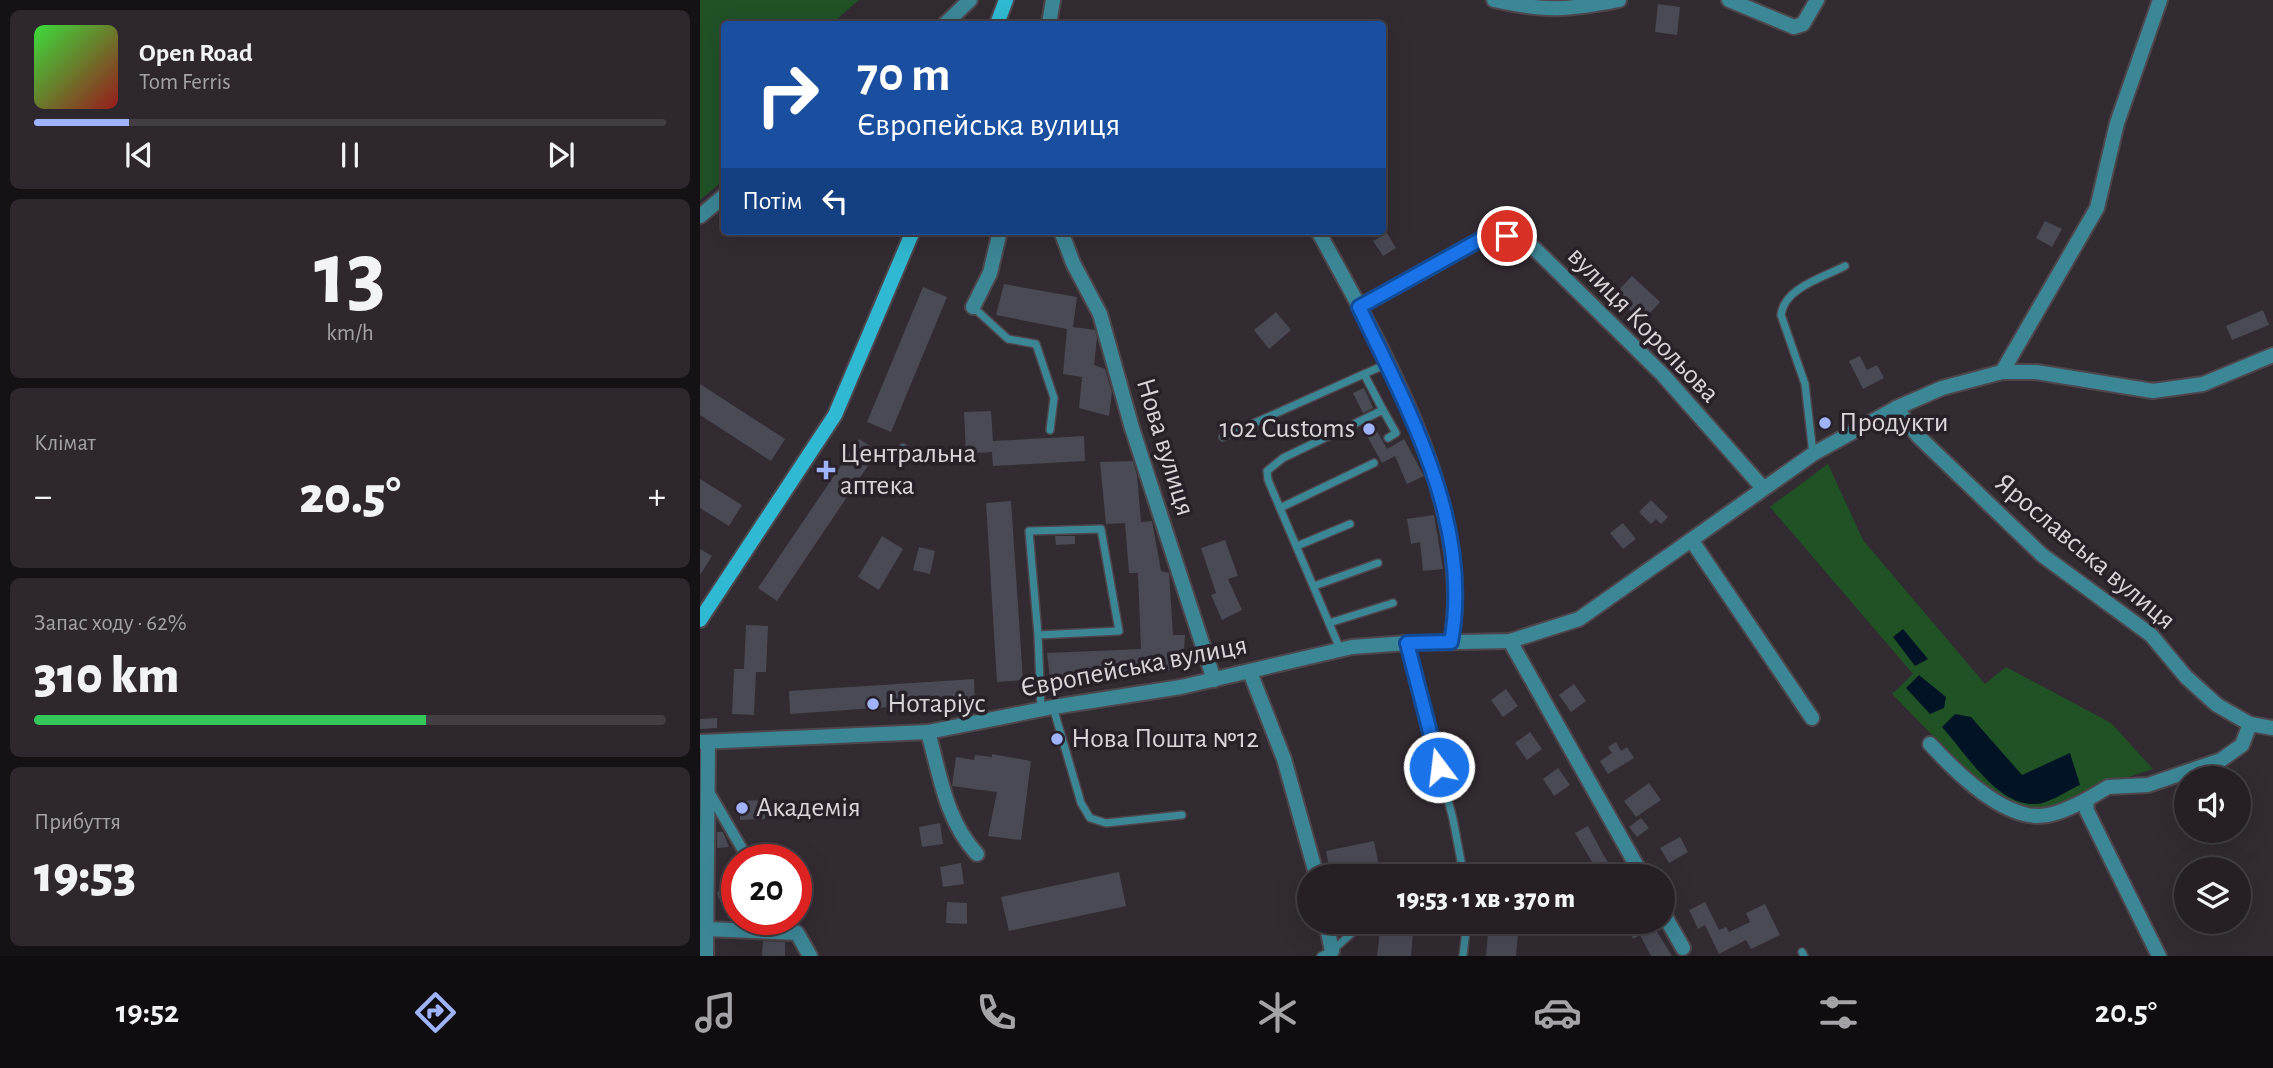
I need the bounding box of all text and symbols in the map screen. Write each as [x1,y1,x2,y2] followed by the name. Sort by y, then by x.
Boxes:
[139,40,253,66] text: Open Road
[742,49,833,140] icon: right
[857,51,951,100] text: 70 m
[139,71,231,94] text: Tom Ferris
[857,109,1120,141] text: Європейська вулиця
[120,136,158,174] icon: previous
[331,136,369,174] icon: pause
[542,136,580,174] icon: next
[816,182,854,220] icon: left
[742,188,802,214] text: Потім
[1477,206,1537,266] pin
[1488,217,1526,255] icon: arrive
[314,229,386,320] text: 13
[1562,242,1724,408] street label: вулиця Корольова
[326,322,374,345] text: km/h
[1131,375,1199,519] street label: Нова вулиця
[1839,409,1949,437] place label: Продукти
[1220,415,1355,443] place label: 102 Customs
[1817,415,1833,431] marker: Продукти
[1361,421,1377,437] marker: 102 Customs
[34,432,96,455] text: Клімат
[840,440,976,500] place label: Центральна аптека
[818,462,834,478] marker: Центральна аптека
[1990,469,2180,635] street label: Ярославська вулиця
[299,470,401,522] text: 20.5°
[34,478,52,516] text: −
[648,478,666,516] text: +
[34,612,187,635] text: Запас ходу · 62%
[1018,631,1250,703] street label: Європейська вулиця
[34,650,179,702] text: 310 km
[887,690,986,718] place label: Нотаріус
[865,696,881,712] marker: Нотаріус
[1071,725,1259,753] place label: Нова Пошта №12
[1402,730,1476,804] position arrow
[1049,731,1065,747] marker: Нова Пошта №12
[2174,766,2251,934] map controls
[2174,766,2251,843] button: sound
[756,794,861,822] place label: Академія
[734,800,750,816] marker: Академія
[34,811,121,834] text: Прибуття
[721,844,812,935] speed limit sign: 20
[34,849,136,901] text: 19:53
[2174,857,2251,934] button: layers
[1397,886,1575,912] text: 19:53 · 1 хв · 370 m
[411,988,460,1037] icon: directions
[691,988,740,1037] icon: music
[972,988,1021,1037] icon: phone
[1253,988,1302,1037] icon: climate
[1533,988,1582,1037] icon: car
[1814,988,1863,1037] icon: filters
[116,996,179,1028] text: 19:52
[2095,996,2157,1028] text: 20.5°

